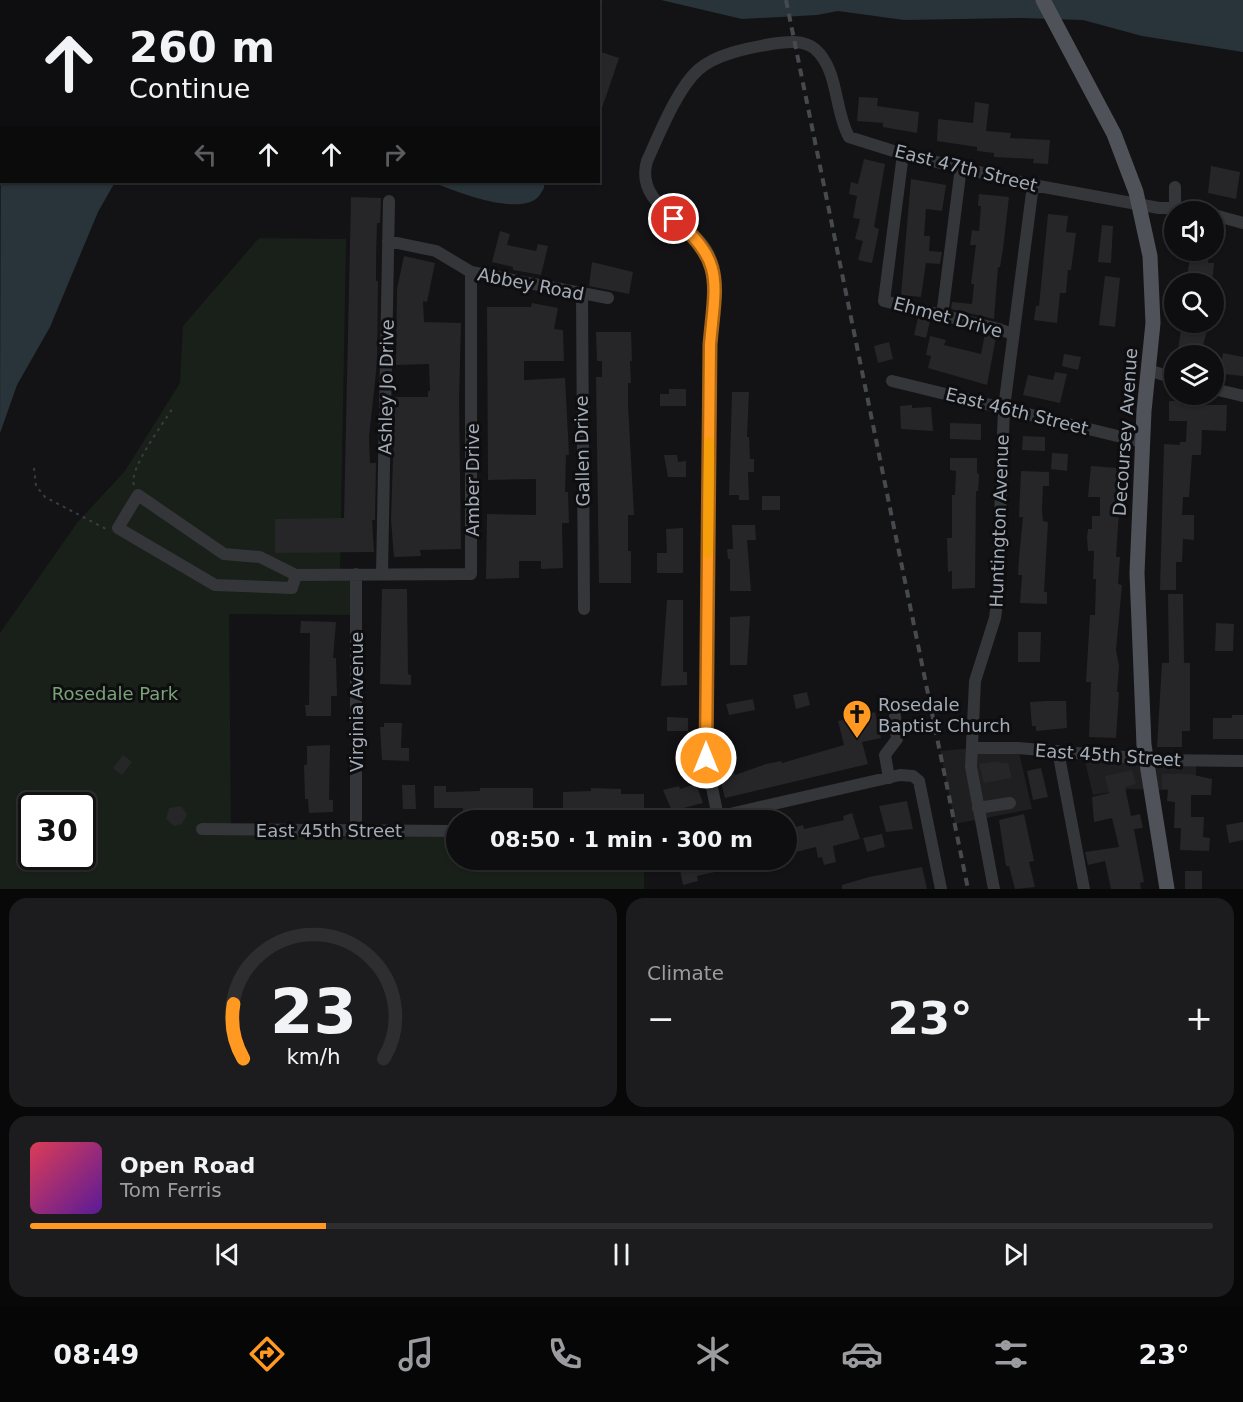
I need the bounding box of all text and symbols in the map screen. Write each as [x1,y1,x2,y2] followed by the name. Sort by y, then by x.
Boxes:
[129,23,275,72] text: 260 m
[30,24,108,102] icon: ahead
[129,73,250,104] text: Continue
[189,138,222,171] icon: left
[252,138,285,171] icon: ahead
[315,138,348,171] icon: ahead
[378,138,411,171] icon: right
[892,140,1040,196] street label: East 47th Street
[648,193,699,244] pin
[1164,201,1224,405] map controls
[1164,201,1224,261] button: sound
[657,202,690,235] icon: arrive
[476,263,586,305] street label: Abbey Road
[1164,273,1224,333] button: search
[891,292,1005,342] street label: Ehmet Drive
[374,319,398,455] street label: Ashley Jo Drive
[1164,345,1224,405] button: layers
[1109,347,1141,517] street label: Decoursey Avenue
[943,383,1091,439] street label: East 46th Street
[571,395,593,507] street label: Gallen Drive
[462,423,483,537] street label: Amber Drive
[985,434,1013,608] street label: Huntington Avenue
[346,632,367,772] street label: Virginia Avenue
[52,683,179,704] park label: Rosedale Park
[878,694,1011,736] place label: Rosedale Baptist Church
[841,698,873,740] church icon: Rosedale Baptist Church
[674,726,738,790] position arrow
[1034,739,1182,771] street label: East 45th Street
[18,792,96,870] speed limit sign: 30
[256,820,402,841] street label: East 45th Street
[490,827,753,852] text: 08:50 · 1 min · 300 m
[647,961,724,985] text: Climate
[270,975,356,1048] text: 23
[887,992,973,1045] text: 23°
[647,999,675,1038] text: −
[1185,999,1213,1038] text: +
[286,1045,340,1070] text: km/h
[120,1153,255,1178] text: Open Road
[120,1178,222,1202] text: Tom Ferris
[211,1238,244,1271] icon: previous
[605,1238,638,1271] icon: pause
[999,1238,1032,1271] icon: next
[246,1333,288,1375] icon: directions
[395,1333,437,1375] icon: music
[544,1333,586,1375] icon: phone
[692,1333,734,1375] icon: climate
[841,1333,883,1375] icon: car
[990,1333,1032,1375] icon: filters
[53,1339,139,1370] text: 08:49
[1138,1339,1190,1370] text: 23°

